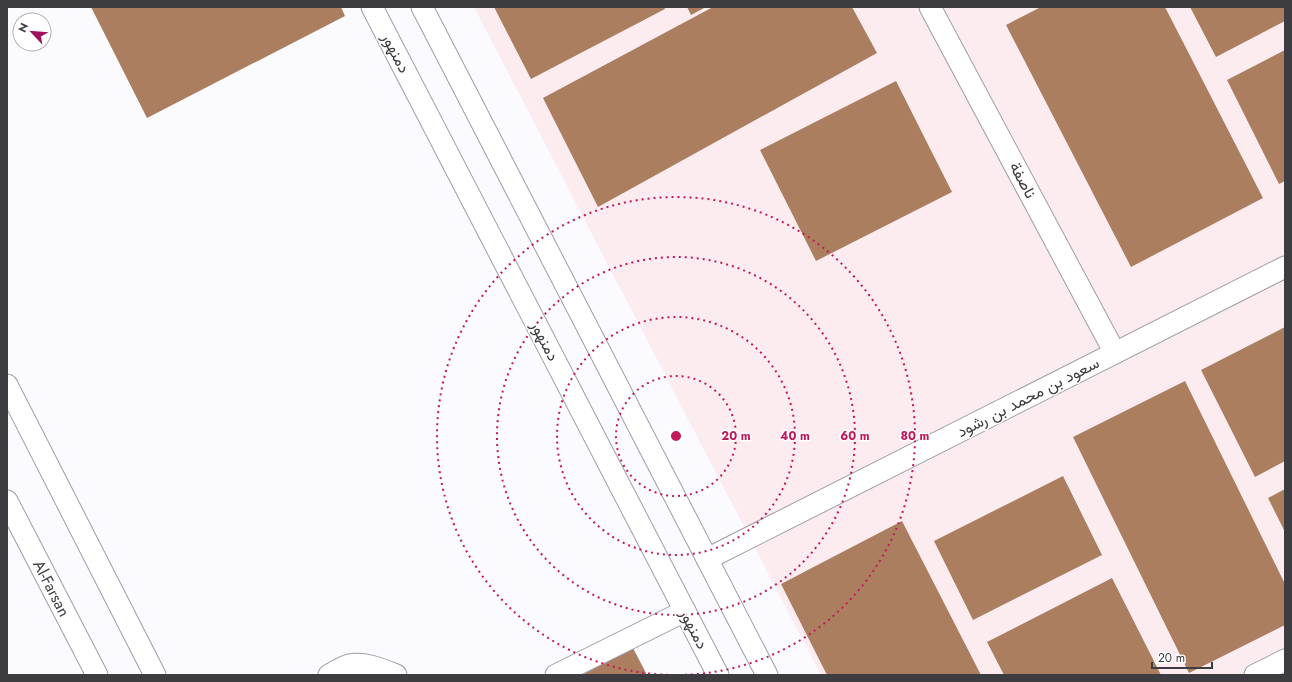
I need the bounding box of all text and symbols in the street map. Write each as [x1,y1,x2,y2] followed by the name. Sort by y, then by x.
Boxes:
[12,12,52,52] north arrow
[14,20,32,35] text: N
[376,28,416,77] street label: دمنهور
[1004,158,1042,202] street label: ناصفة
[525,316,565,365] street label: دمنهور
[953,351,1103,443] street label: سعود بن محمد بن رشود
[721,427,751,445] text: 20 m
[780,427,810,445] text: 40 m
[840,427,870,445] text: 60 m
[901,427,930,445] text: 80 m
[669,429,683,443] centre of rings
[28,556,76,620] street label: Al-Farsan
[674,604,714,653] street label: دمنهور
[1152,644,1212,670] scale bar
[1158,649,1185,667] text: 20 m

